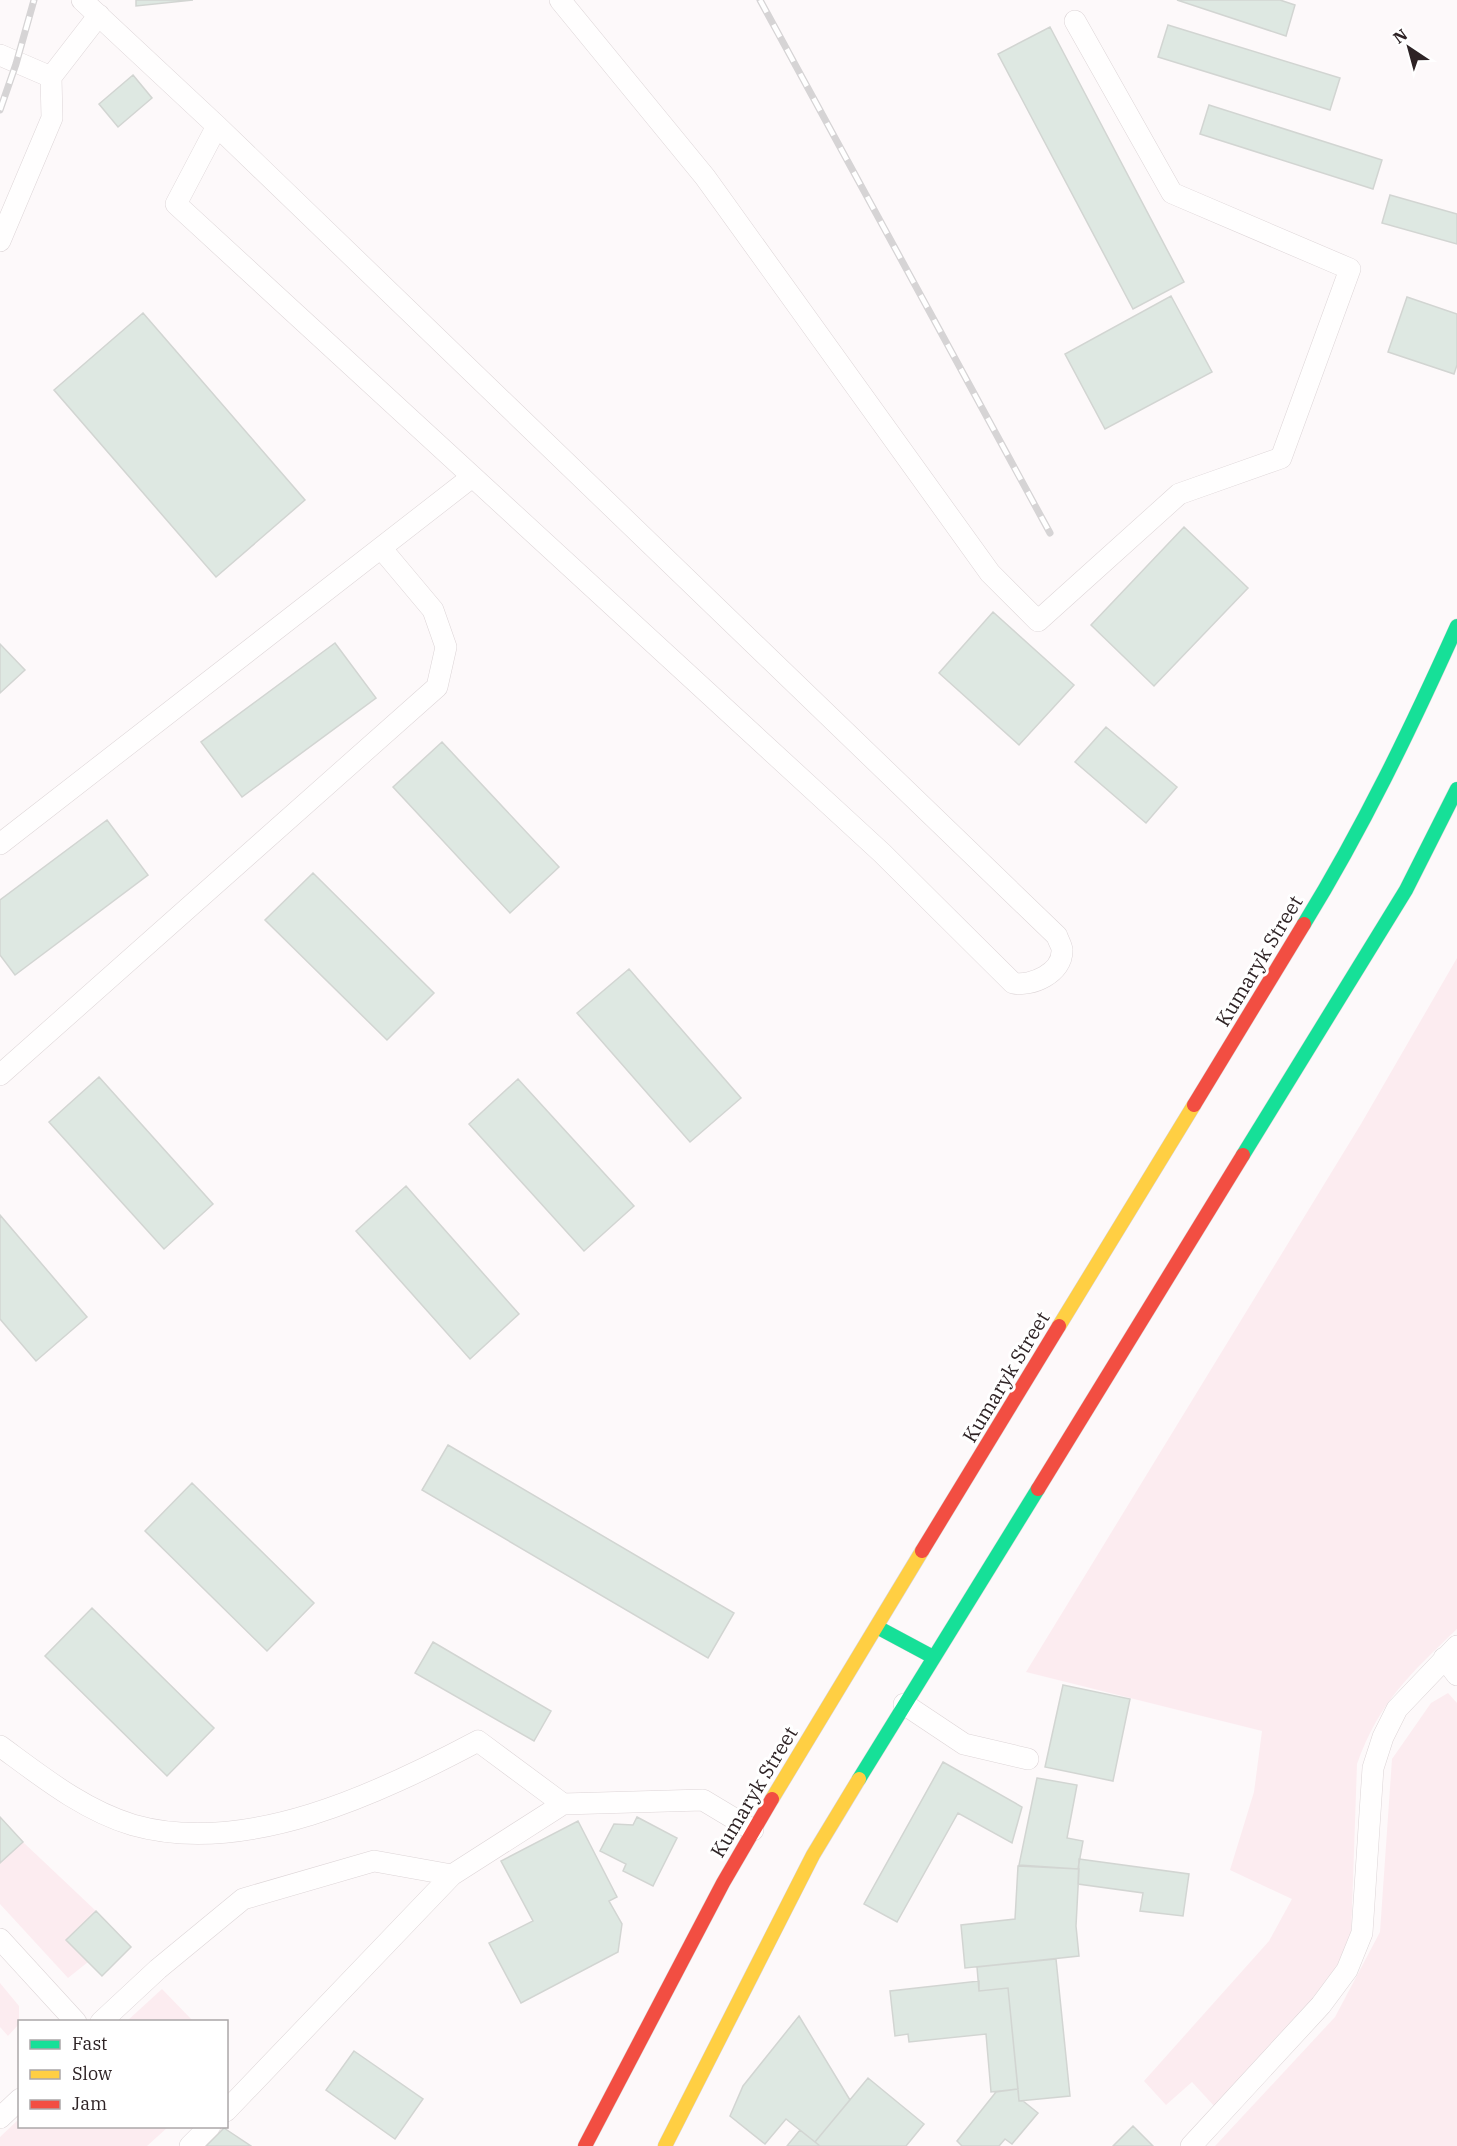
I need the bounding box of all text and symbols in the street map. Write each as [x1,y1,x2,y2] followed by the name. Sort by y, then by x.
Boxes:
[1379,18,1439,78] north arrow
[1389,24,1411,48] text: N
[1209,890,1308,1031] street label: Kumaryk Street
[956,1306,1055,1447] street label: Kumaryk Street
[704,1721,803,1862] street label: Kumaryk Street
[18,2020,228,2128] legend
[72,2032,107,2055] text: Fast
[72,2062,112,2085] text: Slow
[72,2092,107,2115] text: Jam

